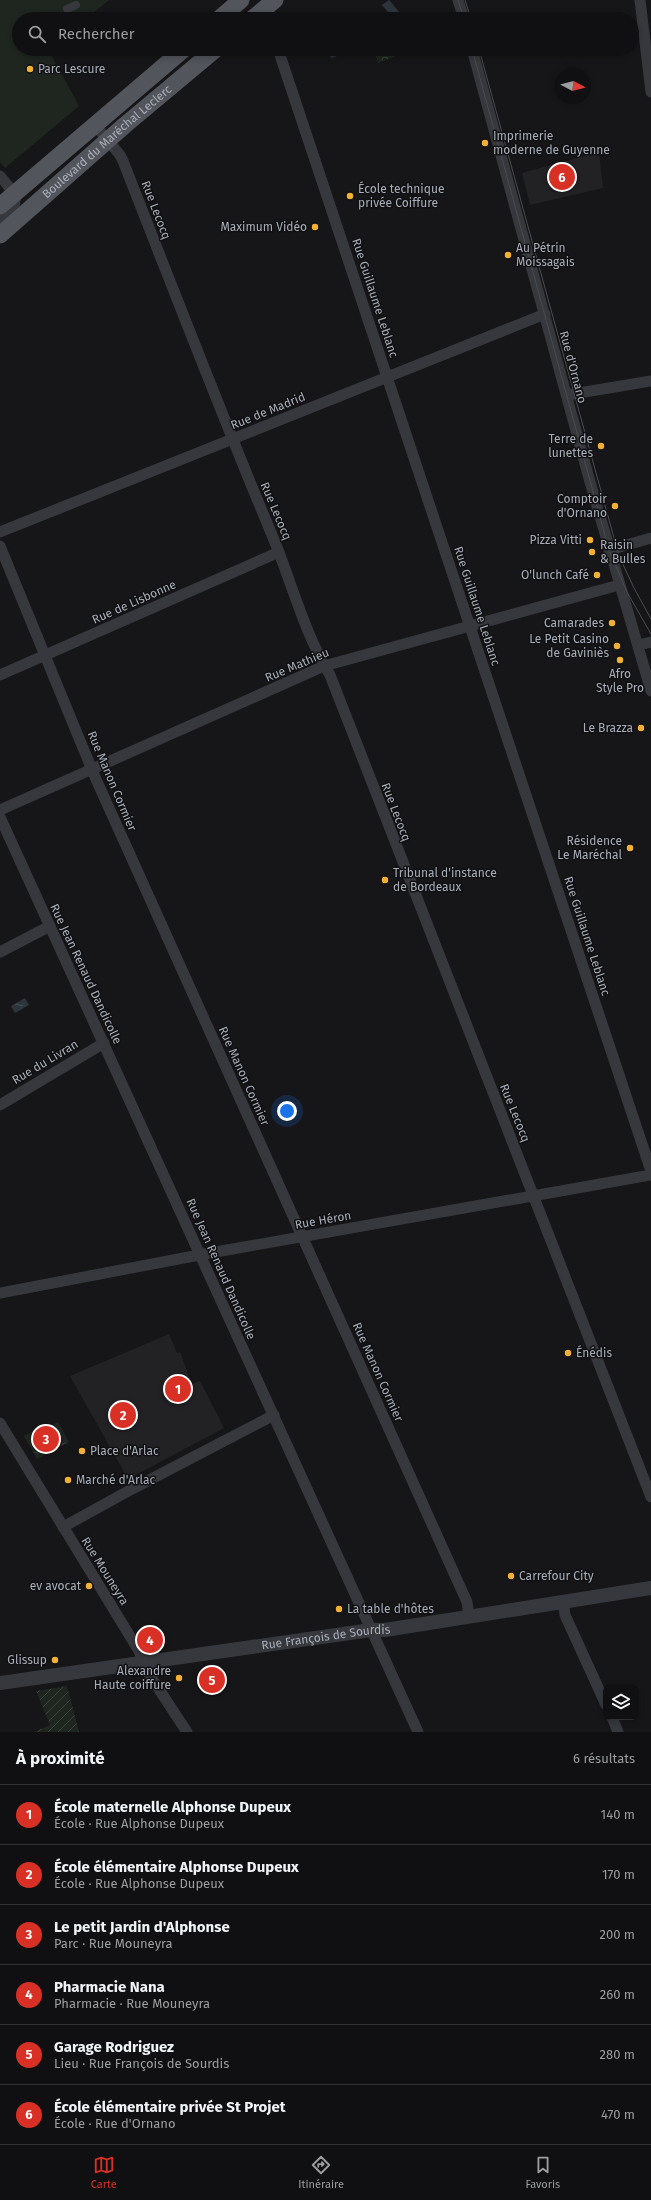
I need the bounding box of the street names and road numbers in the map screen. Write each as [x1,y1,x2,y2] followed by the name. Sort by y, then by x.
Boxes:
[40,82,175,201] street label: Boulevard du Maréchal Leclerc
[138,179,174,241] street label: Rue Lecocq
[349,237,401,360] street label: Rue Guillaume Leblanc
[557,329,589,405] street label: Rue d'Ornano
[229,390,307,432] street label: Rue de Madrid
[258,480,294,542] street label: Rue Lecocq
[451,545,503,668] street label: Rue Guillaume Leblanc
[90,577,178,627] street label: Rue de Lisbonne
[263,645,331,685] street label: Rue Mathieu
[85,729,139,833] street label: Rue Manon Cormier
[378,781,414,843] street label: Rue Lecocq
[561,875,613,998] street label: Rue Guillaume Leblanc
[47,902,125,1046] street label: Rue Jean Renaud Dandicolle
[216,1024,272,1128] street label: Rue Manon Cormier
[10,1037,80,1087] street label: Rue du Livran
[497,1082,533,1144] street label: Rue Lecocq
[183,1196,259,1342] street label: Rue Jean Renaud Dandicolle
[294,1208,352,1232] street label: Rue Héron
[350,1320,406,1424] street label: Rue Manon Cormier
[79,1534,131,1608] street label: Rue Mouneyra
[260,1622,392,1653] street label: Rue François de Sourdis

